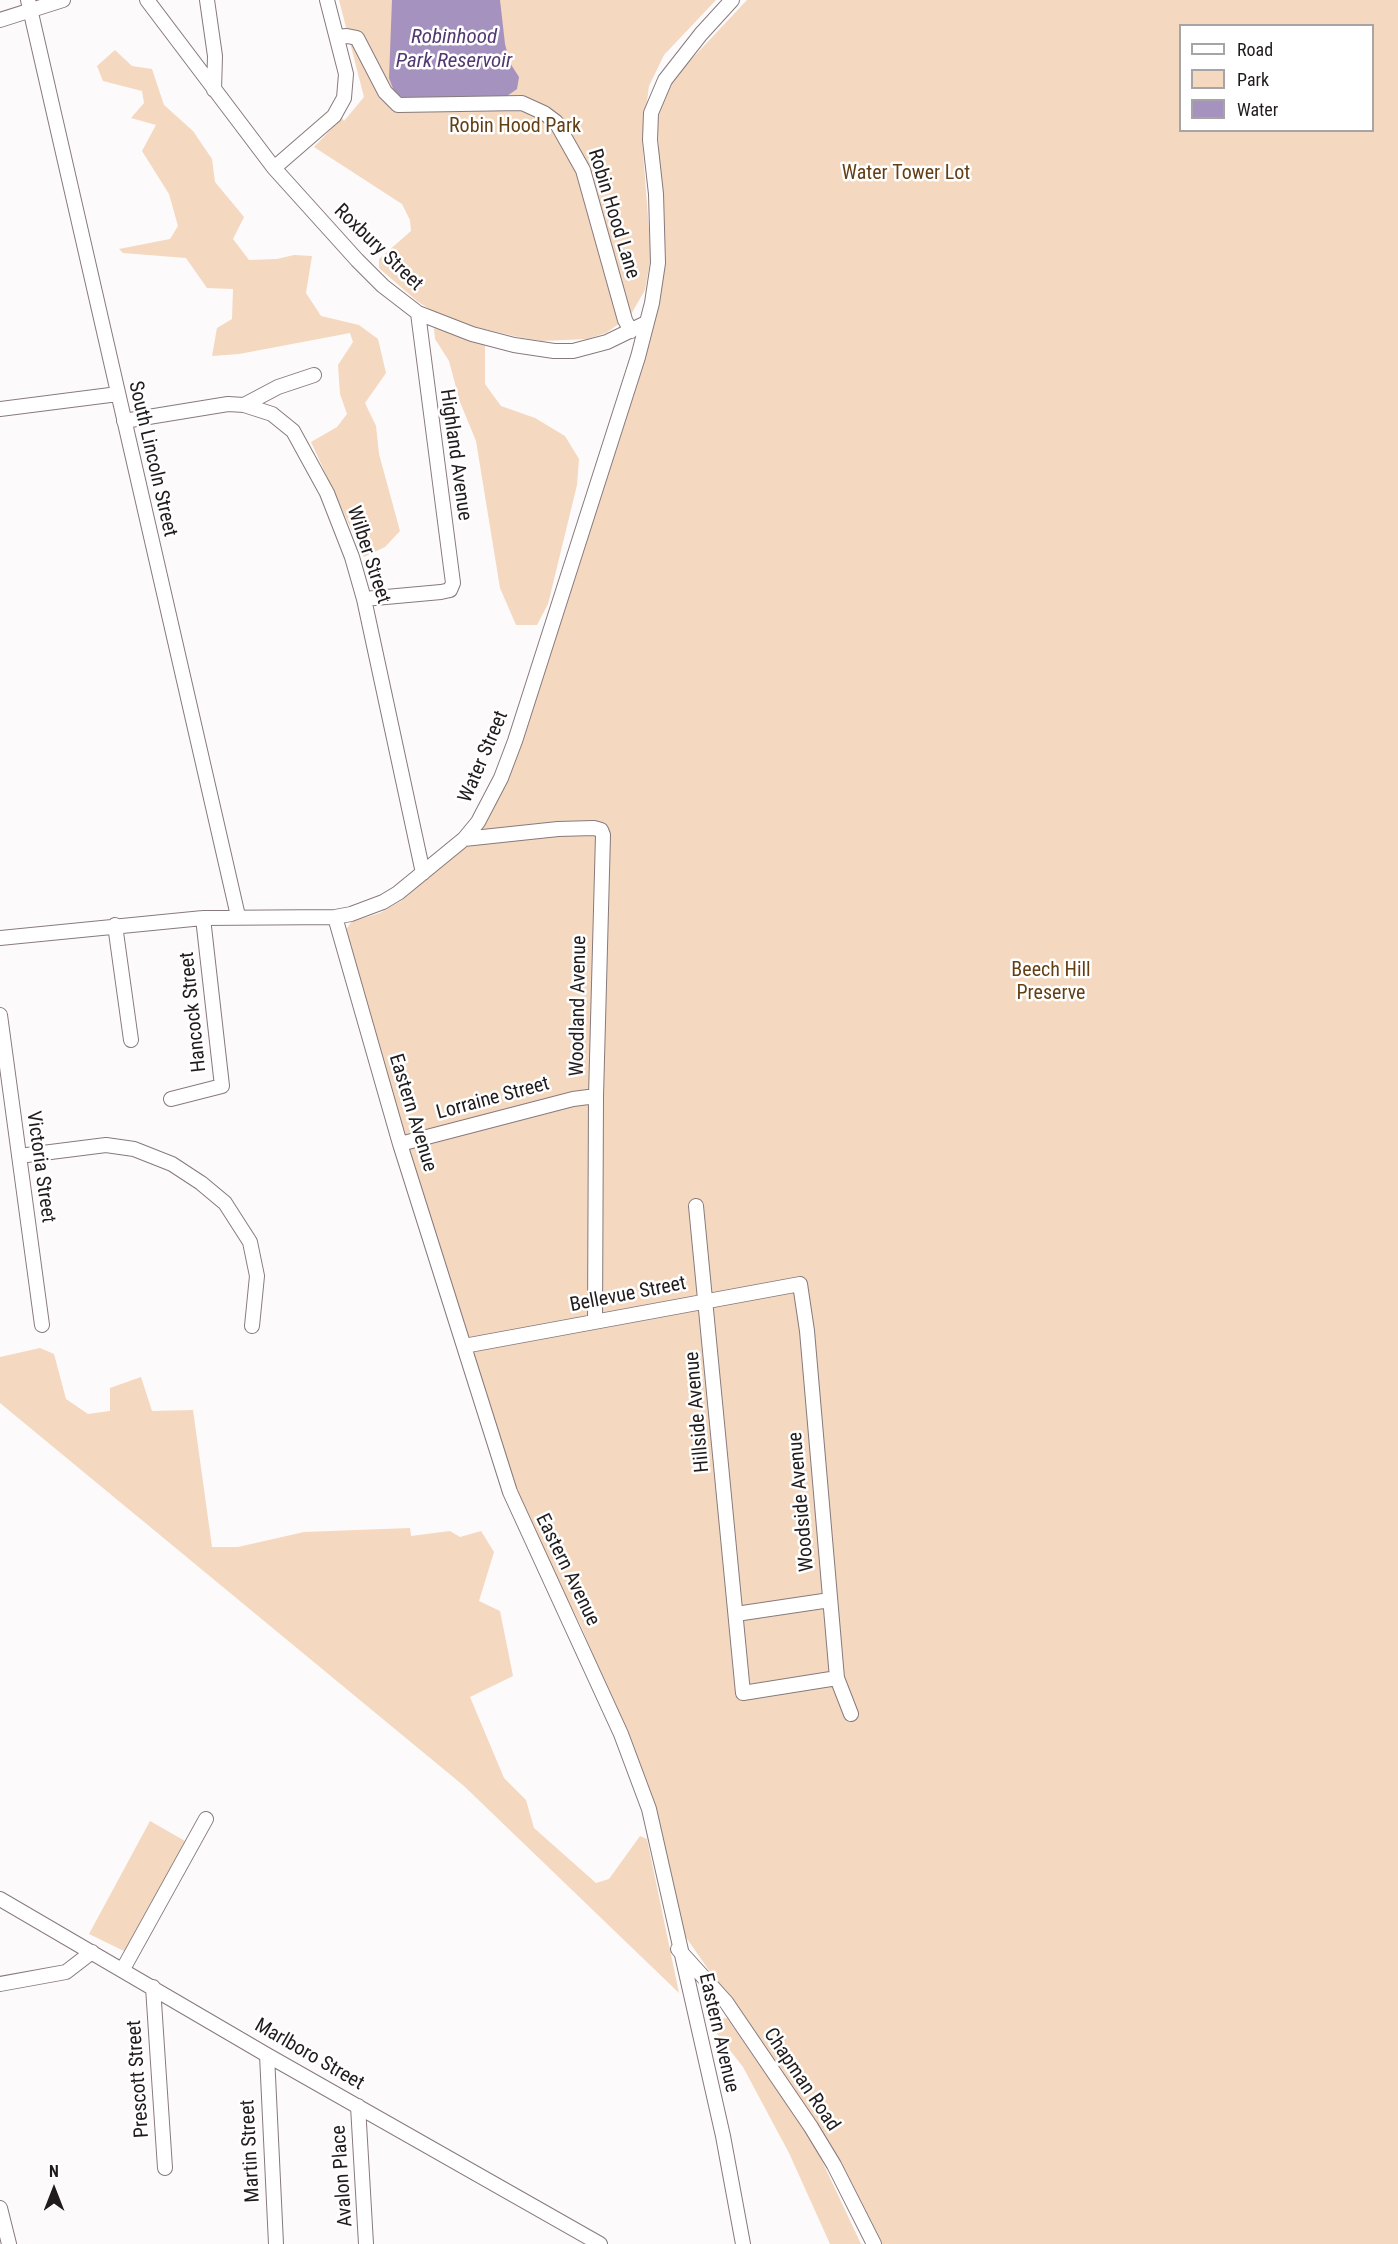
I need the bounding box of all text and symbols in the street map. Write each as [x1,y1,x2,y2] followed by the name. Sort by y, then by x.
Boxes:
[1179,24,1374,132] legend
[396,25,512,75] water label: Robinhood Park Reservoir
[1237,39,1273,60] text: Road
[1237,69,1269,90] text: Park
[1237,99,1278,120] text: Water
[449,115,581,139] park label: Robin Hood Park
[582,146,644,282] street label: Robin Hood Lane
[842,162,970,186] park label: Water Tower Lot
[328,199,428,297] street label: Roxbury Street
[122,379,182,539] street label: South Lincoln Street
[434,388,476,522] street label: Highland Avenue
[341,503,395,607] street label: Wilber Street
[454,708,514,806] street label: Water Street
[566,935,592,1077] street label: Woodland Avenue
[176,951,212,1073] street label: Hancock Street
[1011,959,1091,1006] park label: Beech Hill Preserve
[383,1051,441,1175] street label: Eastern Avenue
[434,1072,552,1126] street label: Lorraine Street
[20,1110,60,1224] street label: Victoria Street
[568,1272,688,1318] street label: Bellevue Street
[681,1351,715,1473] street label: Hillside Avenue
[784,1431,820,1573] street label: Woodside Avenue
[529,1510,605,1630] street label: Eastern Avenue
[693,1971,743,2095] street label: Eastern Avenue
[250,2014,368,2096] street label: Marlboro Street
[123,2019,155,2139] street label: Prescott Street
[758,2024,844,2136] street label: Chapman Road
[236,2099,266,2203] street label: Martin Street
[327,2124,359,2228] street label: Avalon Place
[24,2160,84,2220] north arrow
[49,2162,59,2181] text: N

